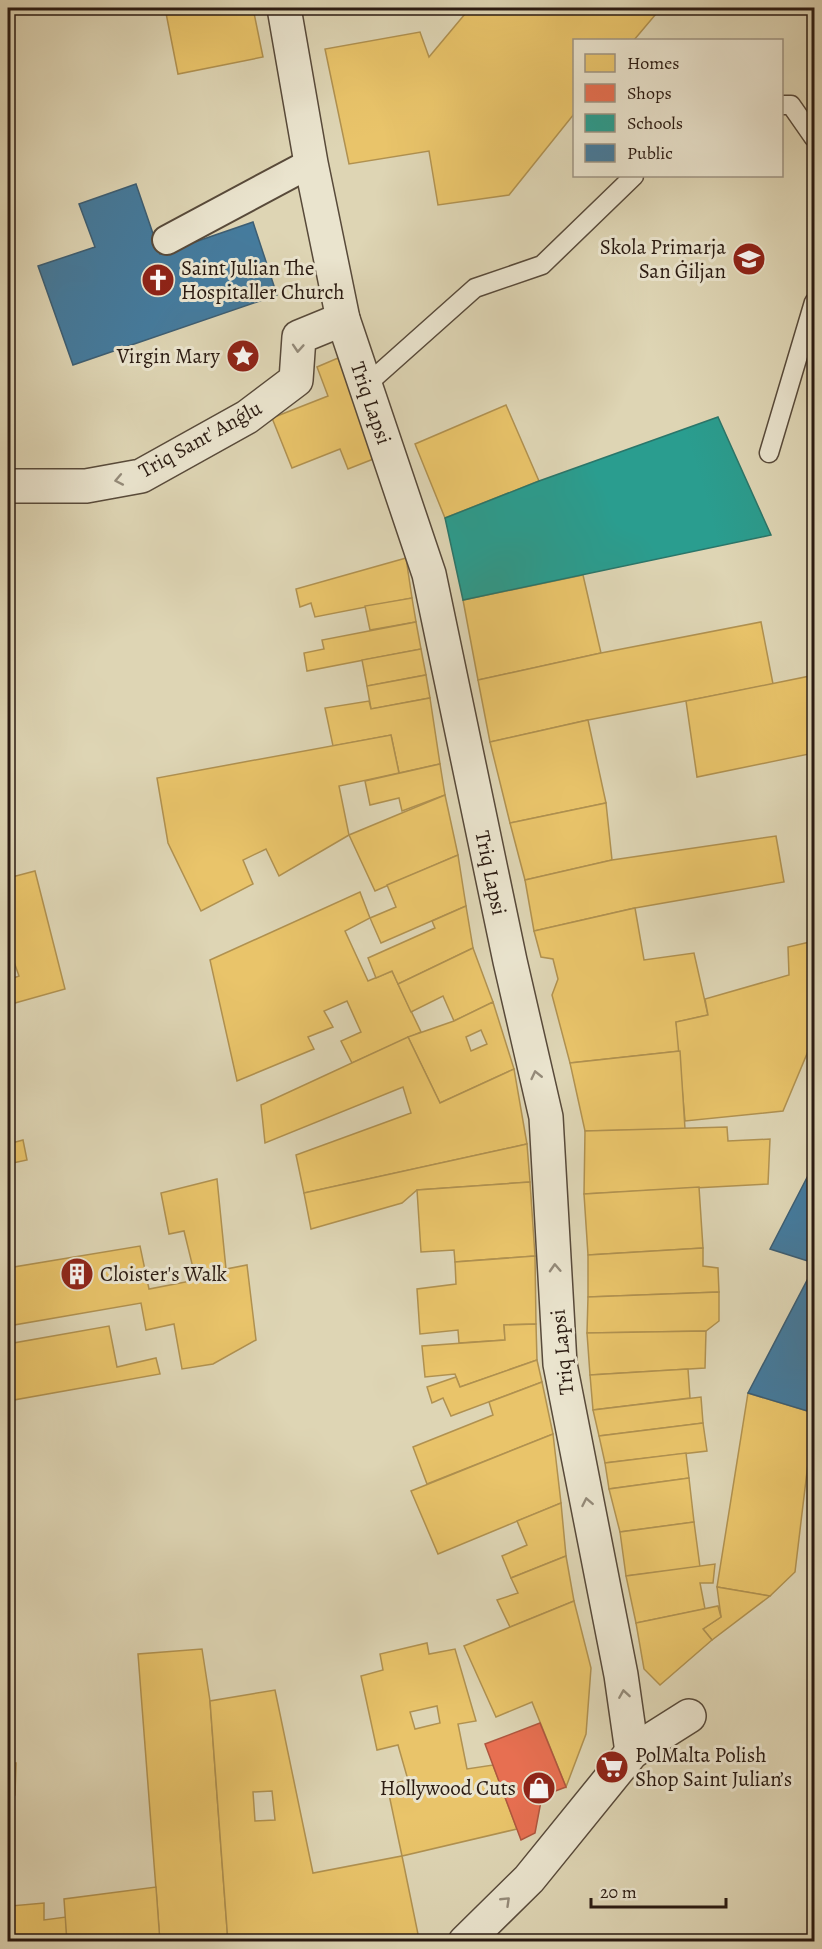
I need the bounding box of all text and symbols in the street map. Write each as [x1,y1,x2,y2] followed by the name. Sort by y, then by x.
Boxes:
[573,39,783,177] legend
[627,51,679,75] text: Homes
[627,81,672,105] text: Shops
[627,111,683,135] text: Schools
[627,141,673,165] text: Public
[600,233,726,285] place label: Skola Primarja San Ġiljan
[731,241,767,277] school or university icon: Skola Primarja San Ġiljan
[181,254,345,306] place label: Saint Julian The Hospitaller Church
[140,262,176,298] church icon: Saint Julian The Hospitaller Church
[225,338,261,374] place icon: Virgin Mary
[116,342,221,370] place label: Virgin Mary
[292,343,305,352] one-way arrow
[344,358,398,448] street label: Triq Lapsi
[134,393,267,484] street label: Triq Sant' Anǵlu
[115,473,125,486] one-way arrow
[468,828,514,918] street label: Triq Lapsi
[530,1070,543,1080] one-way arrow
[59,1256,95,1292] building icon: Cloister's Walk
[100,1260,228,1288] place label: Cloister's Walk
[548,1264,561,1273] one-way arrow
[544,1308,580,1396] street label: Triq Lapsi
[581,1498,594,1508] one-way arrow
[618,1689,630,1699] one-way arrow
[635,1741,792,1793] place label: PolMalta Polish Shop Saint Julian’s
[594,1749,630,1785] supermarket icon: PolMalta Polish Shop Saint Julian’s
[521,1770,557,1806] shop icon: Hollywood Cuts
[380,1774,516,1802] place label: Hollywood Cuts
[591,1871,726,1909] scale bar
[600,1880,637,1904] text: 20 m
[499,1897,510,1908] one-way arrow

